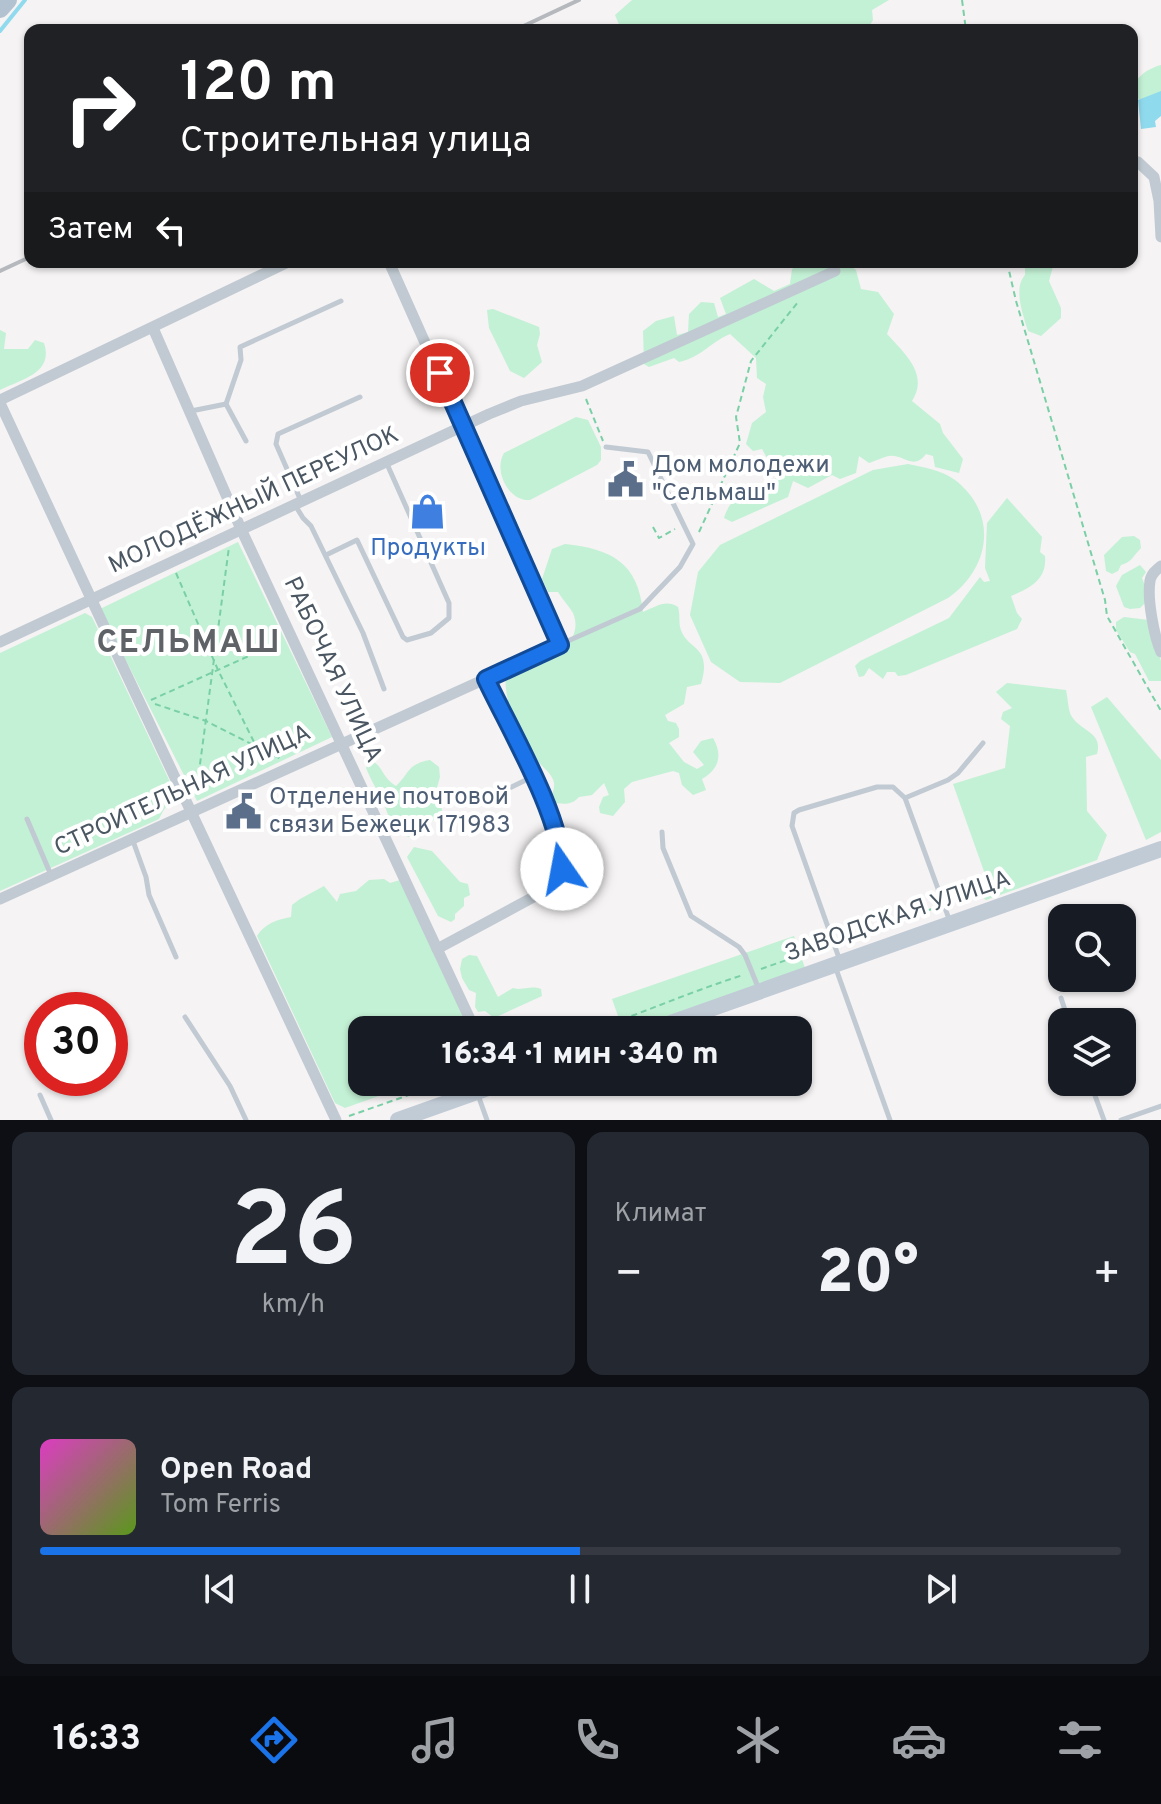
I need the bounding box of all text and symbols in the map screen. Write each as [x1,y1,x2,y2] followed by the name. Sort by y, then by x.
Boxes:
[180,50,337,120] text: 120 m
[48,56,152,160] icon: right
[180,119,532,165] text: Строительная улица
[149,208,193,252] icon: left
[48,212,133,249] text: Затем
[406,339,474,407] pin
[418,351,462,395] icon: arrive
[103,419,404,582] street label: МОЛОДЁЖНЫЙ ПЕРЕУЛОК
[652,451,830,509] place label: Дом молодежи "Сельмаш"
[607,461,645,499] public building icon: Дом молодежи "Сельмаш"
[409,493,447,531] shop icon: Продукты
[370,534,486,564] place label: Продукты
[276,572,388,768] street label: РАБОЧАЯ УЛИЦА
[96,624,282,664] district label: СЕЛЬМАШ
[50,718,316,864] street label: СТРОИТЕЛЬНАЯ УЛИЦА
[269,783,511,841] place label: Отделение почтовой связи Бежецк 171983
[224,793,262,831] public building icon: Отделение почтовой связи Бежецк 171983
[520,827,604,911] position arrow
[781,864,1015,970] street label: ЗАВОДСКАЯ УЛИЦА
[1048,904,1136,1096] map controls
[1048,904,1136,992] button: search
[24,992,128,1096] speed limit sign: 30
[1048,1008,1136,1096] button: layers
[441,1037,719,1074] text: 16:34 · 1 мин · 340 m
[229,1171,357,1303] text: 26
[615,1198,706,1231] text: Климат
[817,1238,919,1314] text: 20°
[615,1248,643,1304] text: −
[1093,1248,1121,1304] text: +
[262,1289,325,1322] text: km/h
[160,1452,312,1489] text: Open Road
[160,1489,281,1522] text: Tom Ferris
[198,1567,242,1611] icon: previous
[558,1567,602,1611] icon: pause
[919,1567,963,1611] icon: next
[246,1712,302,1768] icon: directions
[407,1712,463,1768] icon: music
[569,1712,625,1768] icon: phone
[730,1712,786,1768] icon: climate
[891,1712,947,1768] icon: car
[1052,1712,1108,1768] icon: filters
[53,1717,141,1763] text: 16:33

